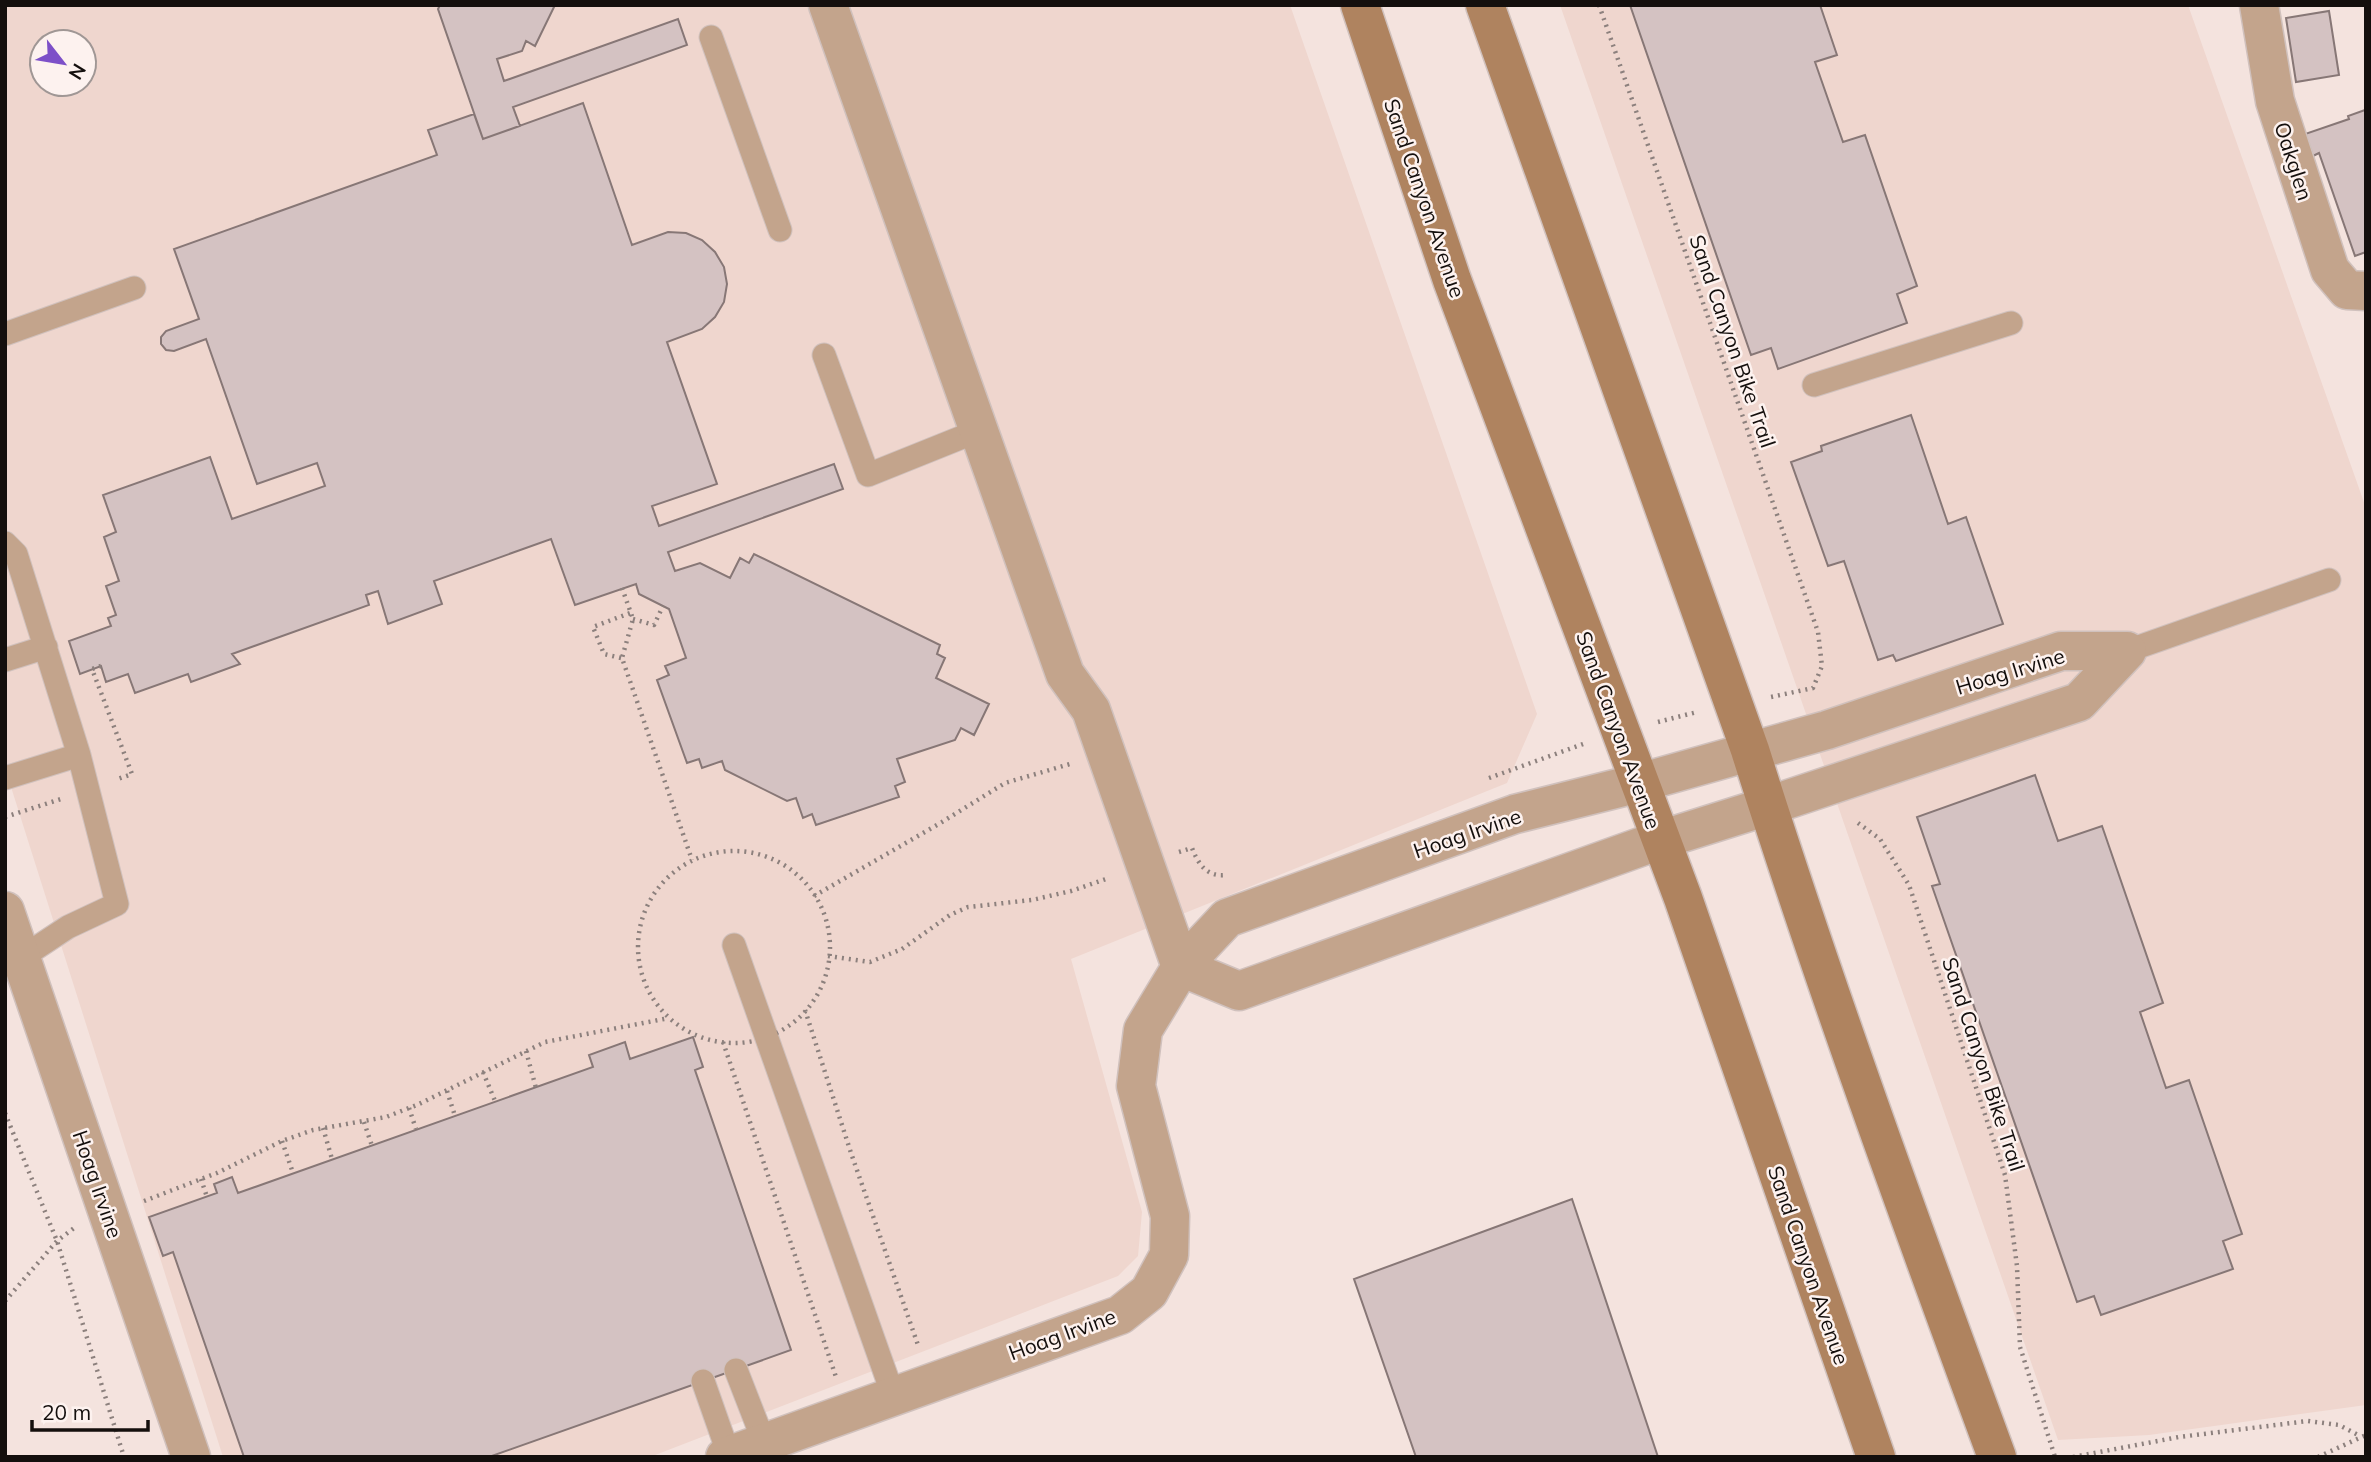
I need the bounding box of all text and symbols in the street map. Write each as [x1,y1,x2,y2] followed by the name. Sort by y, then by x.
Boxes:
[28,28,98,98] north arrow
[64,59,92,84] text: N
[1379,95,1471,301] street label: Sand Canyon Avenue
[2269,119,2319,203] street label: Oakglen
[1684,231,1782,451] street label: Sand Canyon Bike Trail
[1571,627,1667,833] street label: Sand Canyon Avenue
[1952,642,2068,700] street label: Hoag Irvine
[1410,802,1524,864] street label: Hoag Irvine
[1937,954,2031,1174] street label: Sand Canyon Bike Trail
[67,1127,129,1241] street label: Hoag Irvine
[1763,1162,1855,1368] street label: Sand Canyon Avenue
[1005,1303,1119,1365] street label: Hoag Irvine
[32,1388,147,1432] scale bar
[42,1399,91,1425] text: 20 m

